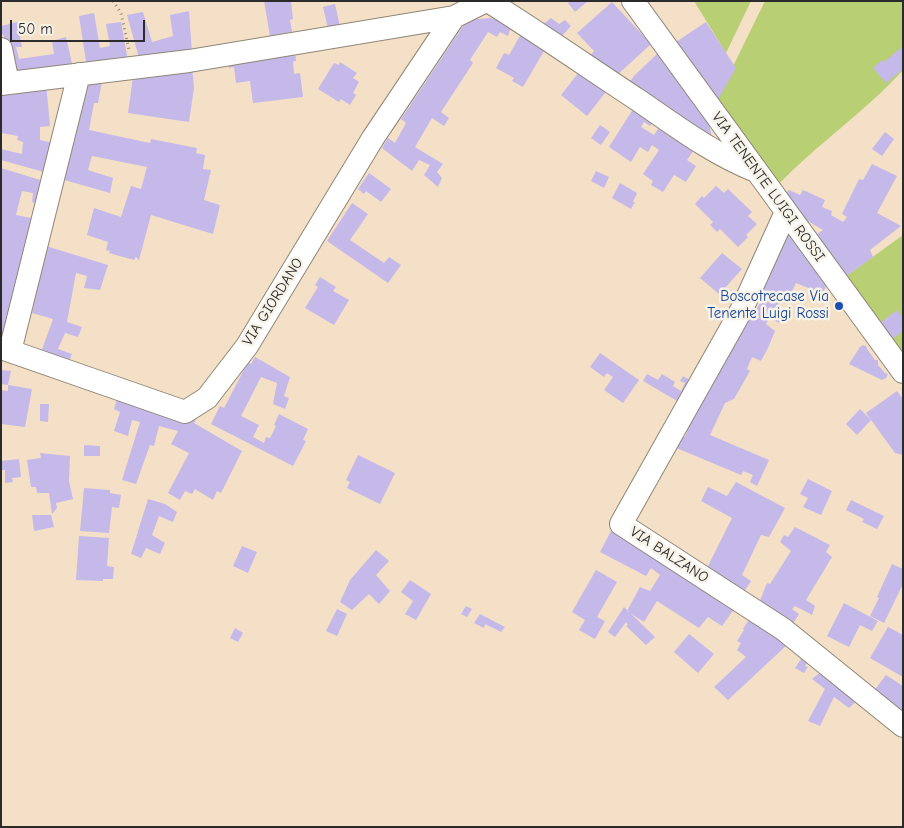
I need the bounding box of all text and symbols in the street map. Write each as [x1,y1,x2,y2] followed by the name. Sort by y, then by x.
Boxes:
[12,10,148,42] scale bar
[18,20,53,38] text: 50 m
[708,109,828,265] street label: VIA TENENTE LUIGI ROSSI
[239,255,307,349] street label: VIA GIORDANO
[707,288,829,323] place label: Boscotrecase Via Tenente Luigi Rossi
[833,300,845,312] marker: Boscotrecase Via Tenente Luigi Rossi
[626,523,712,587] street label: VIA BALZANO

